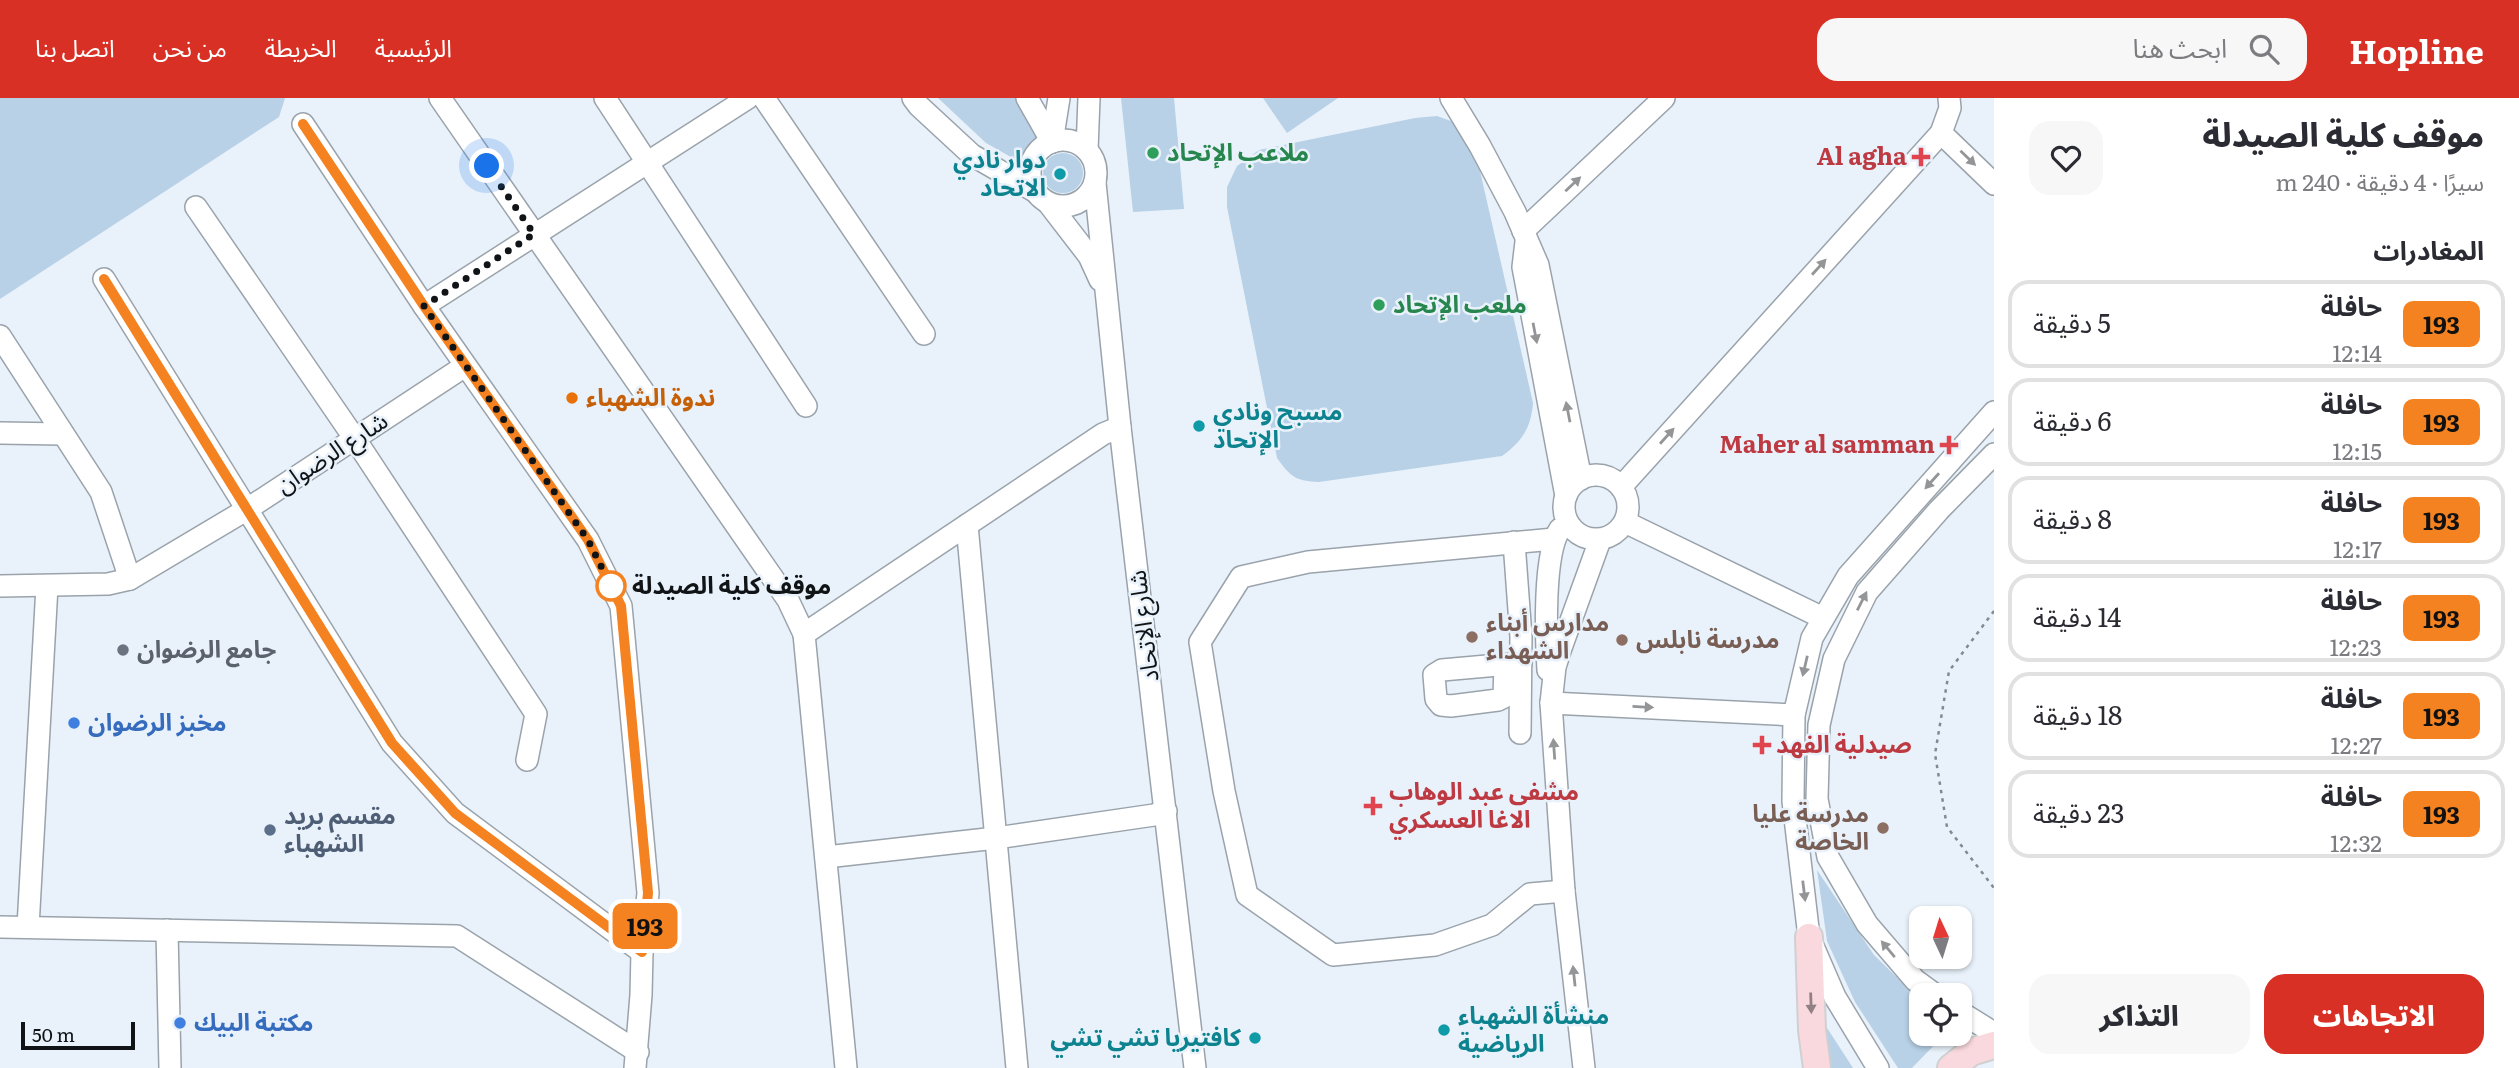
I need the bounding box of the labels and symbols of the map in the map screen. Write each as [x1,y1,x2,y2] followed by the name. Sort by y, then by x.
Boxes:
[1167,133,1309,169] place label: ملاعب الإتحاد
[1817,137,1907,172] place label: Al agha
[953,140,1046,203] place label: دوار نادي الاتحاد
[1145,145,1161,161] marker: ملاعب الإتحاد
[469,148,504,183] your location
[1913,149,1929,165] marker: Al agha
[1959,150,1976,167] one-way arrow
[1052,166,1068,182] marker: دوار نادي الاتحاد
[1564,176,1581,192] one-way arrow
[1811,259,1827,276] one-way arrow
[1393,285,1527,321] place label: ملعب الإتحاد
[1371,297,1387,313] marker: ملعب الإتحاد
[1530,322,1541,344] one-way arrow
[586,378,715,413] place label: ندوة الشهباء
[564,390,580,406] marker: ندوة الشهباء
[1213,392,1342,456] place label: مسبح ونادي الإتحاد
[1562,401,1573,423] one-way arrow
[268,402,395,502] street label: شارع الرضوان
[1191,418,1207,434] marker: مسبح ونادي الإتحاد
[1719,425,1935,460] place label: Maher al samman
[1659,427,1675,445] one-way arrow
[1941,437,1957,453] marker: Maher al samman
[1925,472,1941,489] one-way arrow
[632,566,831,601] place label: موقف كلية الصيدلة
[1117,568,1168,684] street label: شارع الإتحاد
[596,571,626,601] marker: موقف كلية الصيدلة
[1857,591,1868,611] one-way arrow
[1486,603,1609,666] place label: مدارس أبناء الشهداء
[1636,620,1779,655] place label: مدرسة نابلس
[1464,629,1480,645] marker: مدارس أبناء الشهداء
[137,630,276,668] place label: جامع الرضوان
[1614,632,1630,648] marker: مدرسة نابلس
[115,642,131,658] marker: جامع الرضوان
[1799,655,1810,677] one-way arrow
[1633,702,1655,713] one-way arrow
[88,703,227,738] place label: مخبز الرضوان
[66,715,82,731] marker: مخبز الرضوان
[1776,725,1912,760] place label: صيدلية الفهد
[1754,737,1770,753] marker: صيدلية الفهد
[1548,738,1559,760] one-way arrow
[1389,772,1579,840] place label: مشفى عبد الوهاب الاغا العسكري
[1752,794,1869,857] place label: مدرسة عليا الخاصة
[284,796,396,859] place label: مقسم بريد الشهباء
[1363,796,1383,816] marker: مشفى عبد الوهاب الاغا العسكري
[1875,820,1891,836] marker: مدرسة عليا الخاصة
[262,822,278,838] marker: مقسم بريد الشهباء
[1798,881,1809,903] one-way arrow
[605,903,685,949] line badge: 193
[1909,906,1972,970] north arrow
[1881,940,1896,957] one-way arrow
[1568,965,1579,987] one-way arrow
[1806,992,1817,1014] one-way arrow
[1458,996,1609,1059] place label: منشأة الشهباء الرياضية
[194,1003,313,1038] place label: مكتبة البيك
[172,1015,188,1031] marker: مكتبة البيك
[1050,1018,1242,1058] place label: كافتيريا تشي تشي
[21,1019,135,1051] scale bar
[1436,1022,1452,1038] marker: منشأة الشهباء الرياضية
[1247,1030,1263,1046] marker: كافتيريا تشي تشي

